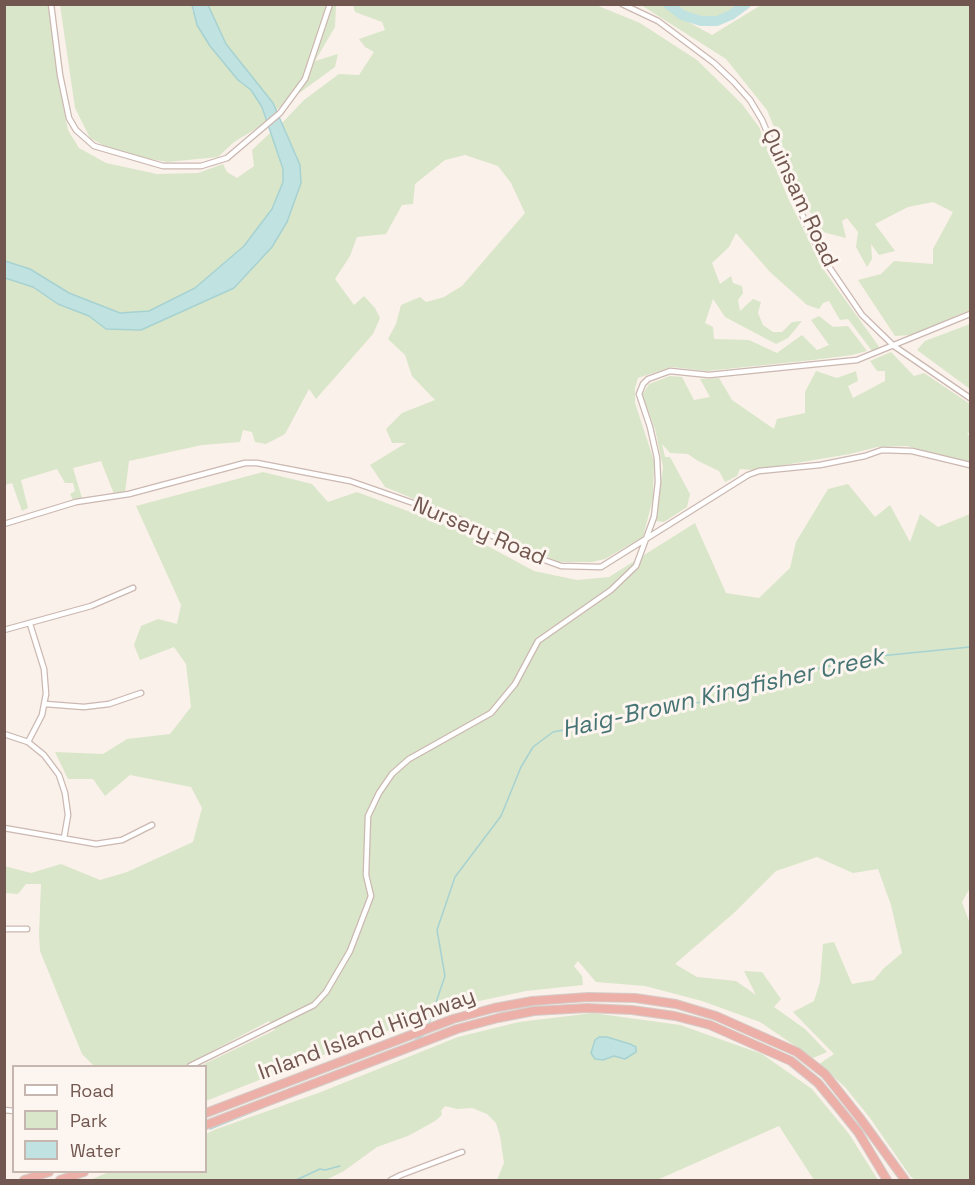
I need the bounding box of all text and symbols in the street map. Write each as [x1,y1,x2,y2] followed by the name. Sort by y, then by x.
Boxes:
[755,125,843,271] street label: Quinsam Road
[408,492,550,572] street label: Nursery Road
[559,643,887,745] water label: Haig-Brown Kingfisher Creek
[255,983,479,1087] street label: Inland Island Highway
[12,1065,207,1173] legend
[70,1079,114,1102] text: Road
[70,1109,107,1132] text: Park
[70,1139,121,1162] text: Water

